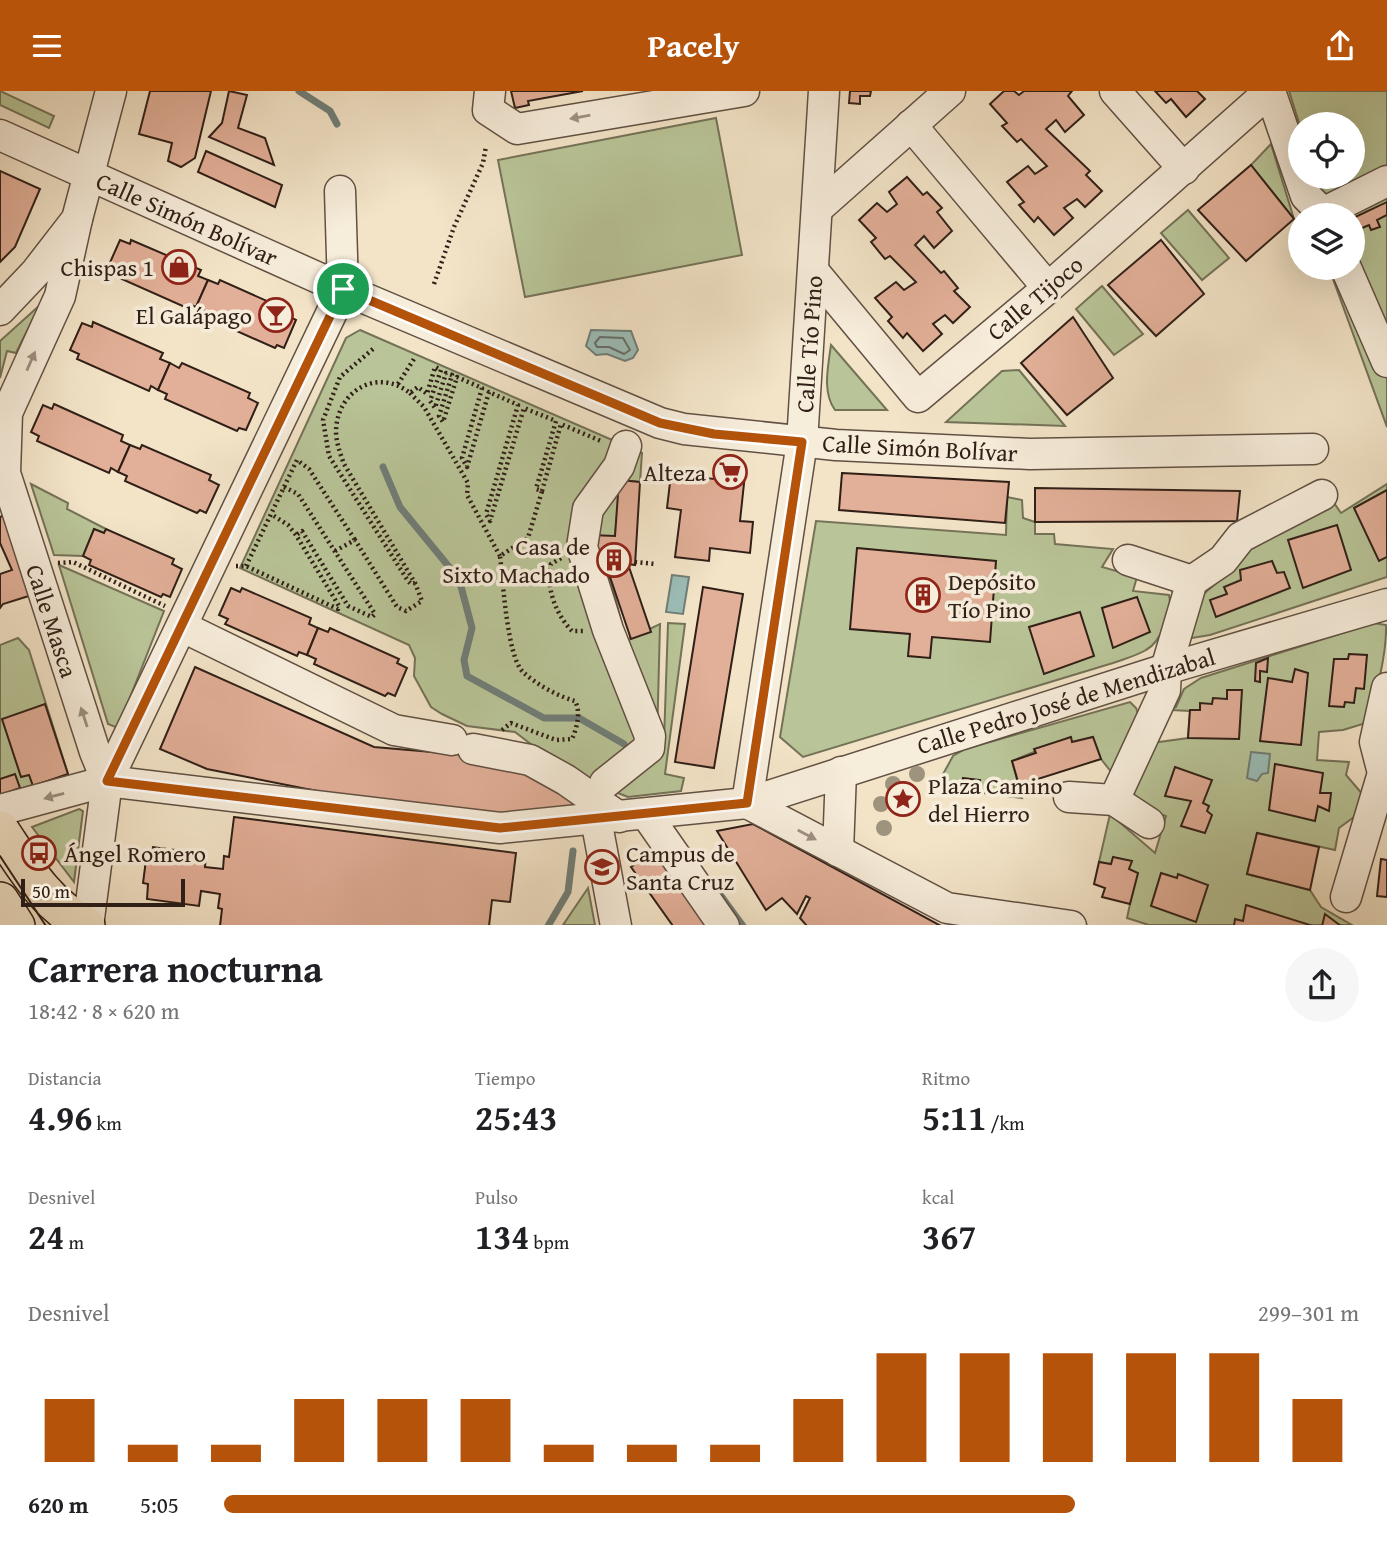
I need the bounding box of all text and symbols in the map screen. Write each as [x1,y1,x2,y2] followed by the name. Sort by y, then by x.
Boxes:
[648,22,739,69] text: Pacely
[28,27,66,65] icon: menu
[1321,27,1359,65] icon: share
[569,112,591,123] one-way arrow
[1288,112,1365,280] map controls
[1288,112,1365,189] button: locate
[91,163,284,275] street label: Calle Simón Bolívar
[1288,203,1365,280] button: layers
[979,247,1091,349] street label: Calle Tijoco
[160,248,198,286] shop icon: Chispas 1
[61,250,154,285] place label: Chispas 1
[313,259,373,319] pin
[324,270,362,308] icon: arrive
[787,274,831,414] street label: Calle Tío Pino
[257,296,295,334] bar icon: El Galápago
[136,298,252,333] place label: El Galápago
[26,350,37,371] one-way arrow
[821,425,1019,471] street label: Calle Simón Bolívar
[711,453,749,491] supermarket icon: Alteza
[643,455,707,490] place label: Alteza
[442,529,590,592] place label: Casa de Sixto Machado
[595,541,633,579] building icon: Casa de Sixto Machado
[17,560,87,683] street label: Calle Masca
[948,564,1036,627] place label: Depósito Tío Pino
[904,576,942,614] building icon: Depósito Tío Pino
[913,639,1220,763] street label: Calle Pedro José de Mendizabal
[78,707,89,728] one-way arrow
[928,768,1063,831] place label: Plaza Camino del Hierro
[884,780,922,818] place icon: Plaza Camino del Hierro
[43,791,64,801] one-way arrow
[797,829,817,841] one-way arrow
[20,834,58,872] bus stop icon: Ángel Romero
[64,836,206,871] place label: Ángel Romero
[626,836,735,899] place label: Campus de Santa Cruz
[583,848,621,886] school or university icon: Campus de Santa Cruz
[21,877,186,908] scale bar
[32,877,70,905] text: 50 m
[28,940,323,996] text: Carrera nocturna
[1285,948,1359,1022] button: share
[28,994,180,1027] text: 18:42 · 8 × 620 m
[28,1064,102,1092] text: Distancia
[475,1064,535,1092] text: Tiempo
[922,1064,970,1092] text: Ritmo
[28,1092,92,1143] text: 4.96
[475,1092,557,1143] text: 25:43
[922,1092,986,1143] text: 5:11
[92,1109,122,1137] text: km
[986,1109,1025,1137] text: /km
[28,1183,95,1211] text: Desnivel
[475,1183,518,1211] text: Pulso
[922,1183,954,1211] text: kcal
[28,1211,64,1262] text: 24
[475,1211,529,1262] text: 134
[922,1211,976,1262] text: 367
[64,1228,84,1256] text: m
[529,1228,569,1256] text: bpm
[28,1296,109,1329] text: Desnivel
[1258,1296,1359,1329] text: 299–301 m
[28,1488,89,1521] text: 620 m
[140,1488,179,1521] text: 5:05

